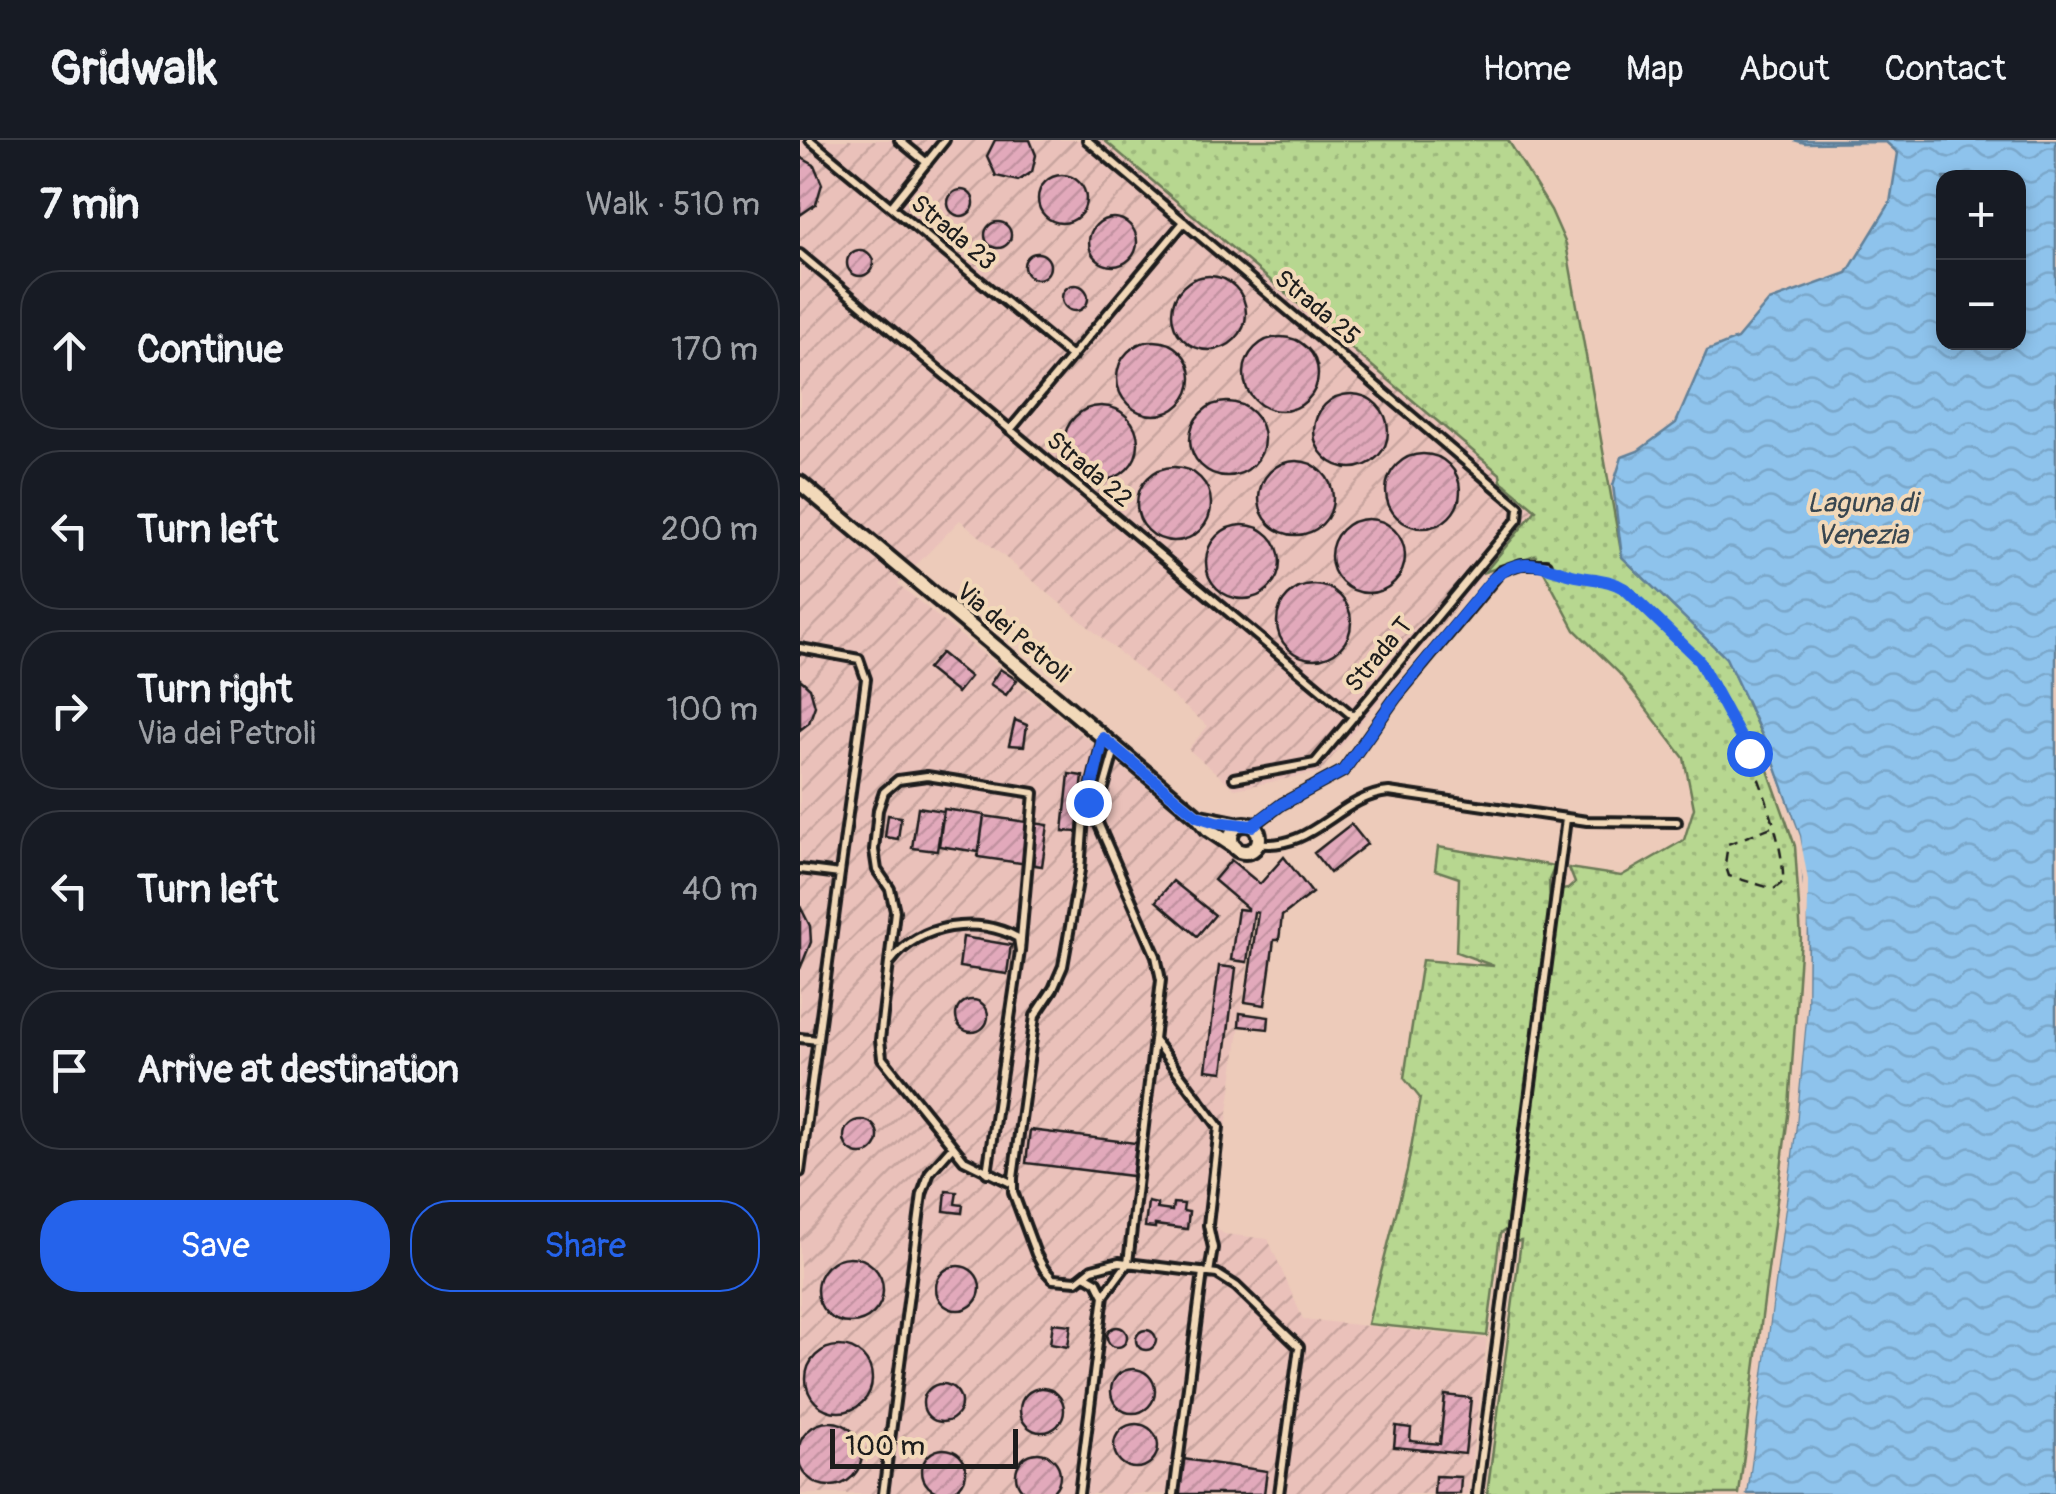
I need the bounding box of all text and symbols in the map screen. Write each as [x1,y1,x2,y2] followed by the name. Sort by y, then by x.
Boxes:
[50,39,217,99] text: Gridwalk
[1483,47,1571,91] text: Home
[1626,47,1684,91] text: Map
[1739,47,1829,91] text: About
[1884,47,2006,91] text: Contact
[1936,170,2026,350] map controls
[1936,170,2026,260] button: +
[40,179,139,231] text: 7 min
[586,185,760,225] text: Walk · 510 m
[904,188,1002,278] street label: Strada 23
[1936,260,2026,350] button: −
[1268,263,1366,353] street label: Strada 25
[42,323,97,378] icon: ahead
[137,326,283,374] text: Continue
[671,330,758,370] text: 170 m
[1040,425,1138,515] street label: Strada 22
[1807,486,1921,553] water label: Laguna di Venezia
[42,503,97,558] icon: left
[137,506,278,554] text: Turn left
[661,510,758,550] text: 200 m
[950,576,1076,690] street label: Via dei Petroli
[1339,611,1419,699] street label: Strada T
[137,666,292,714] text: Turn right
[42,683,97,738] icon: right
[666,690,758,730] text: 100 m
[137,714,316,754] text: Via dei Petroli
[1727,731,1773,777] route start
[1066,780,1112,826] route end
[42,863,97,918] icon: left
[137,866,278,914] text: Turn left
[682,870,758,910] text: 40 m
[42,1043,97,1098] icon: arrive
[137,1046,459,1094] text: Arrive at destination
[40,1200,390,1292] button: Save
[410,1200,760,1292] button: Share
[830,1424,1018,1468] scale bar
[845,1429,925,1464] text: 100 m

